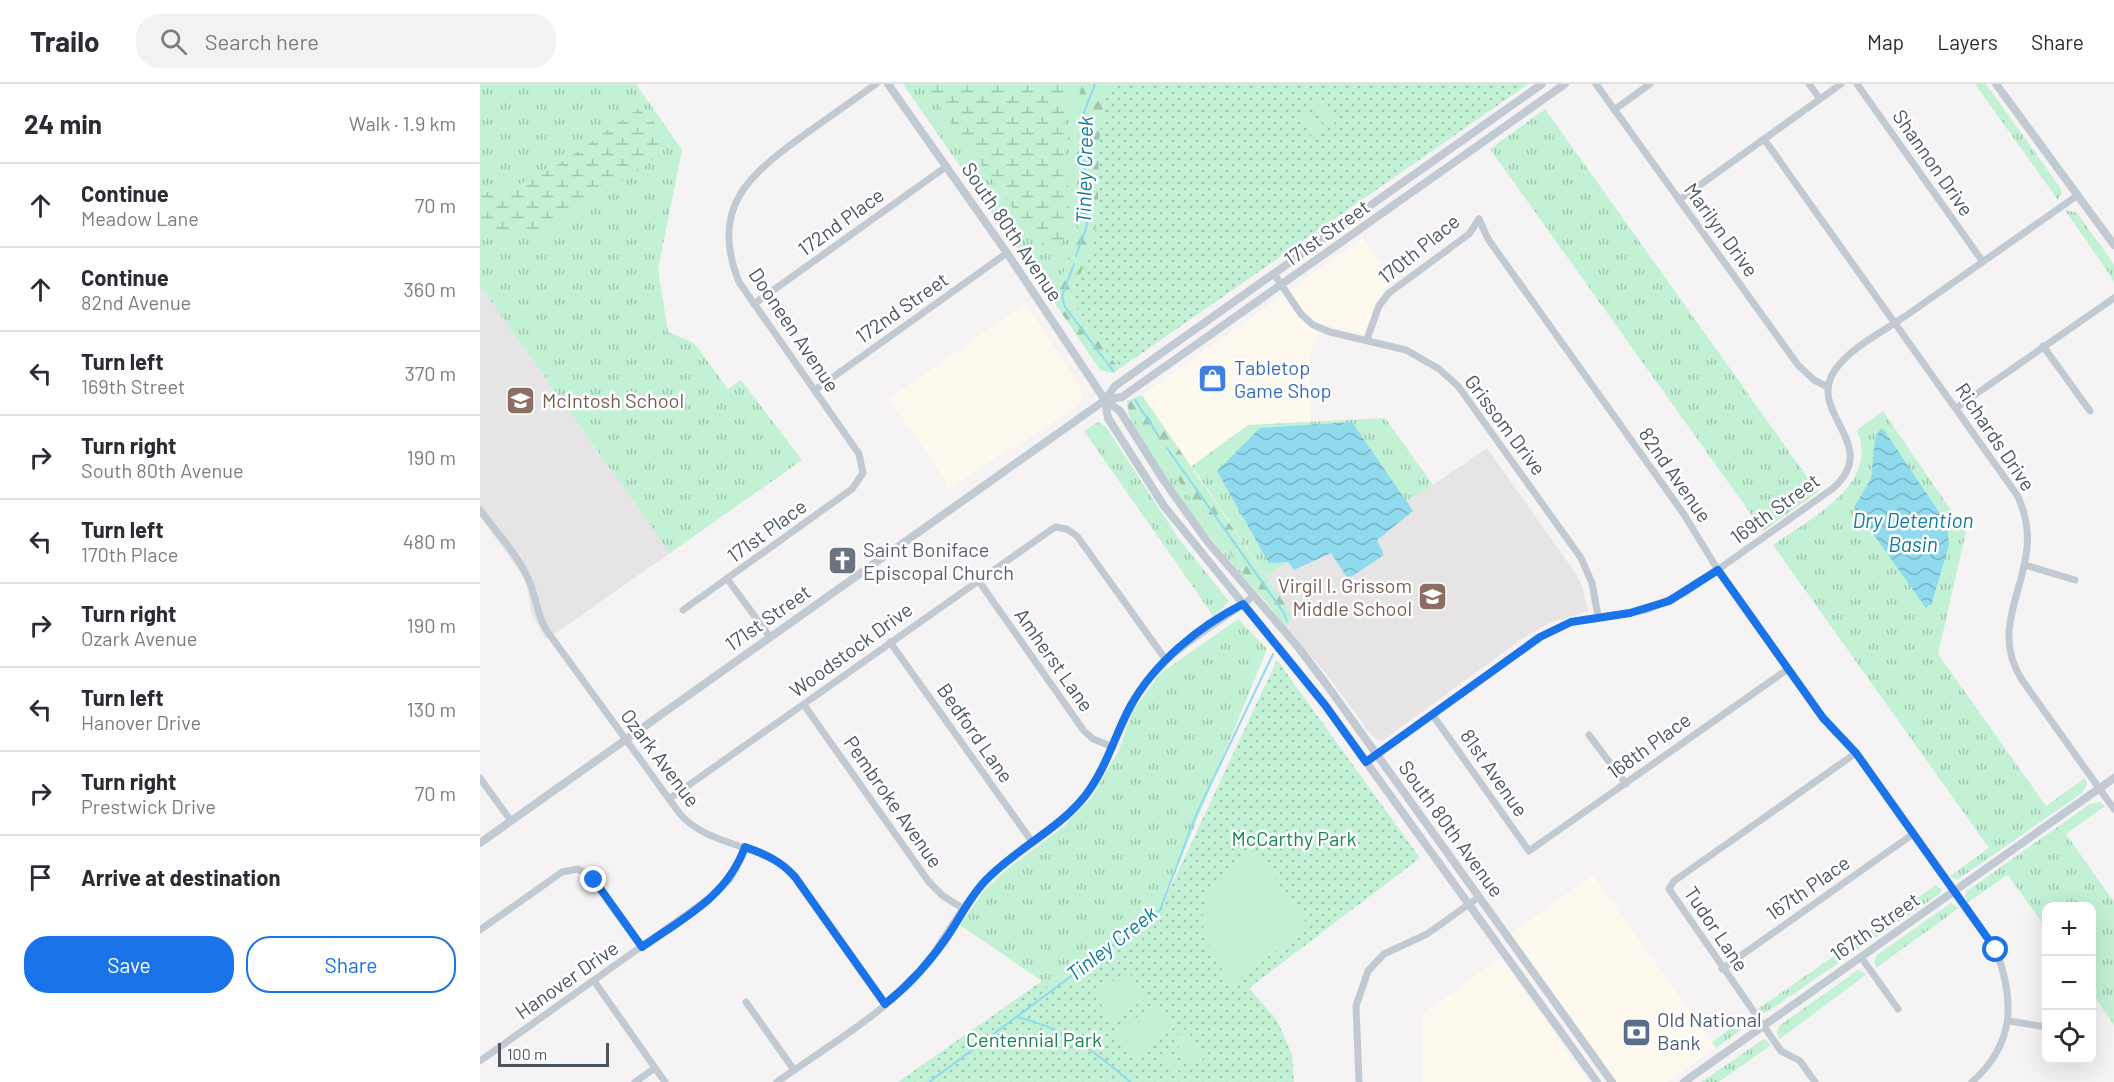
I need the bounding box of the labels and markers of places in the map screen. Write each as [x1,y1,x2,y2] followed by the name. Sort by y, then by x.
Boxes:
[1234,355,1332,402] place label: Tabletop Game Shop
[1197,363,1229,395] shop icon: Tabletop Game Shop
[505,385,537,417] school or university icon: McIntosh School
[542,388,684,412] place label: McIntosh School
[863,537,1014,584] place label: Saint Boniface Episcopal Church
[826,545,858,577] church icon: Saint Boniface Episcopal Church
[1278,573,1412,620] place label: Virgil I. Grissom Middle School
[1417,581,1449,613] school or university icon: Virgil I. Grissom Middle School
[1657,1007,1762,1054] place label: Old National Bank
[1620,1016,1652,1048] bank icon: Old National Bank

